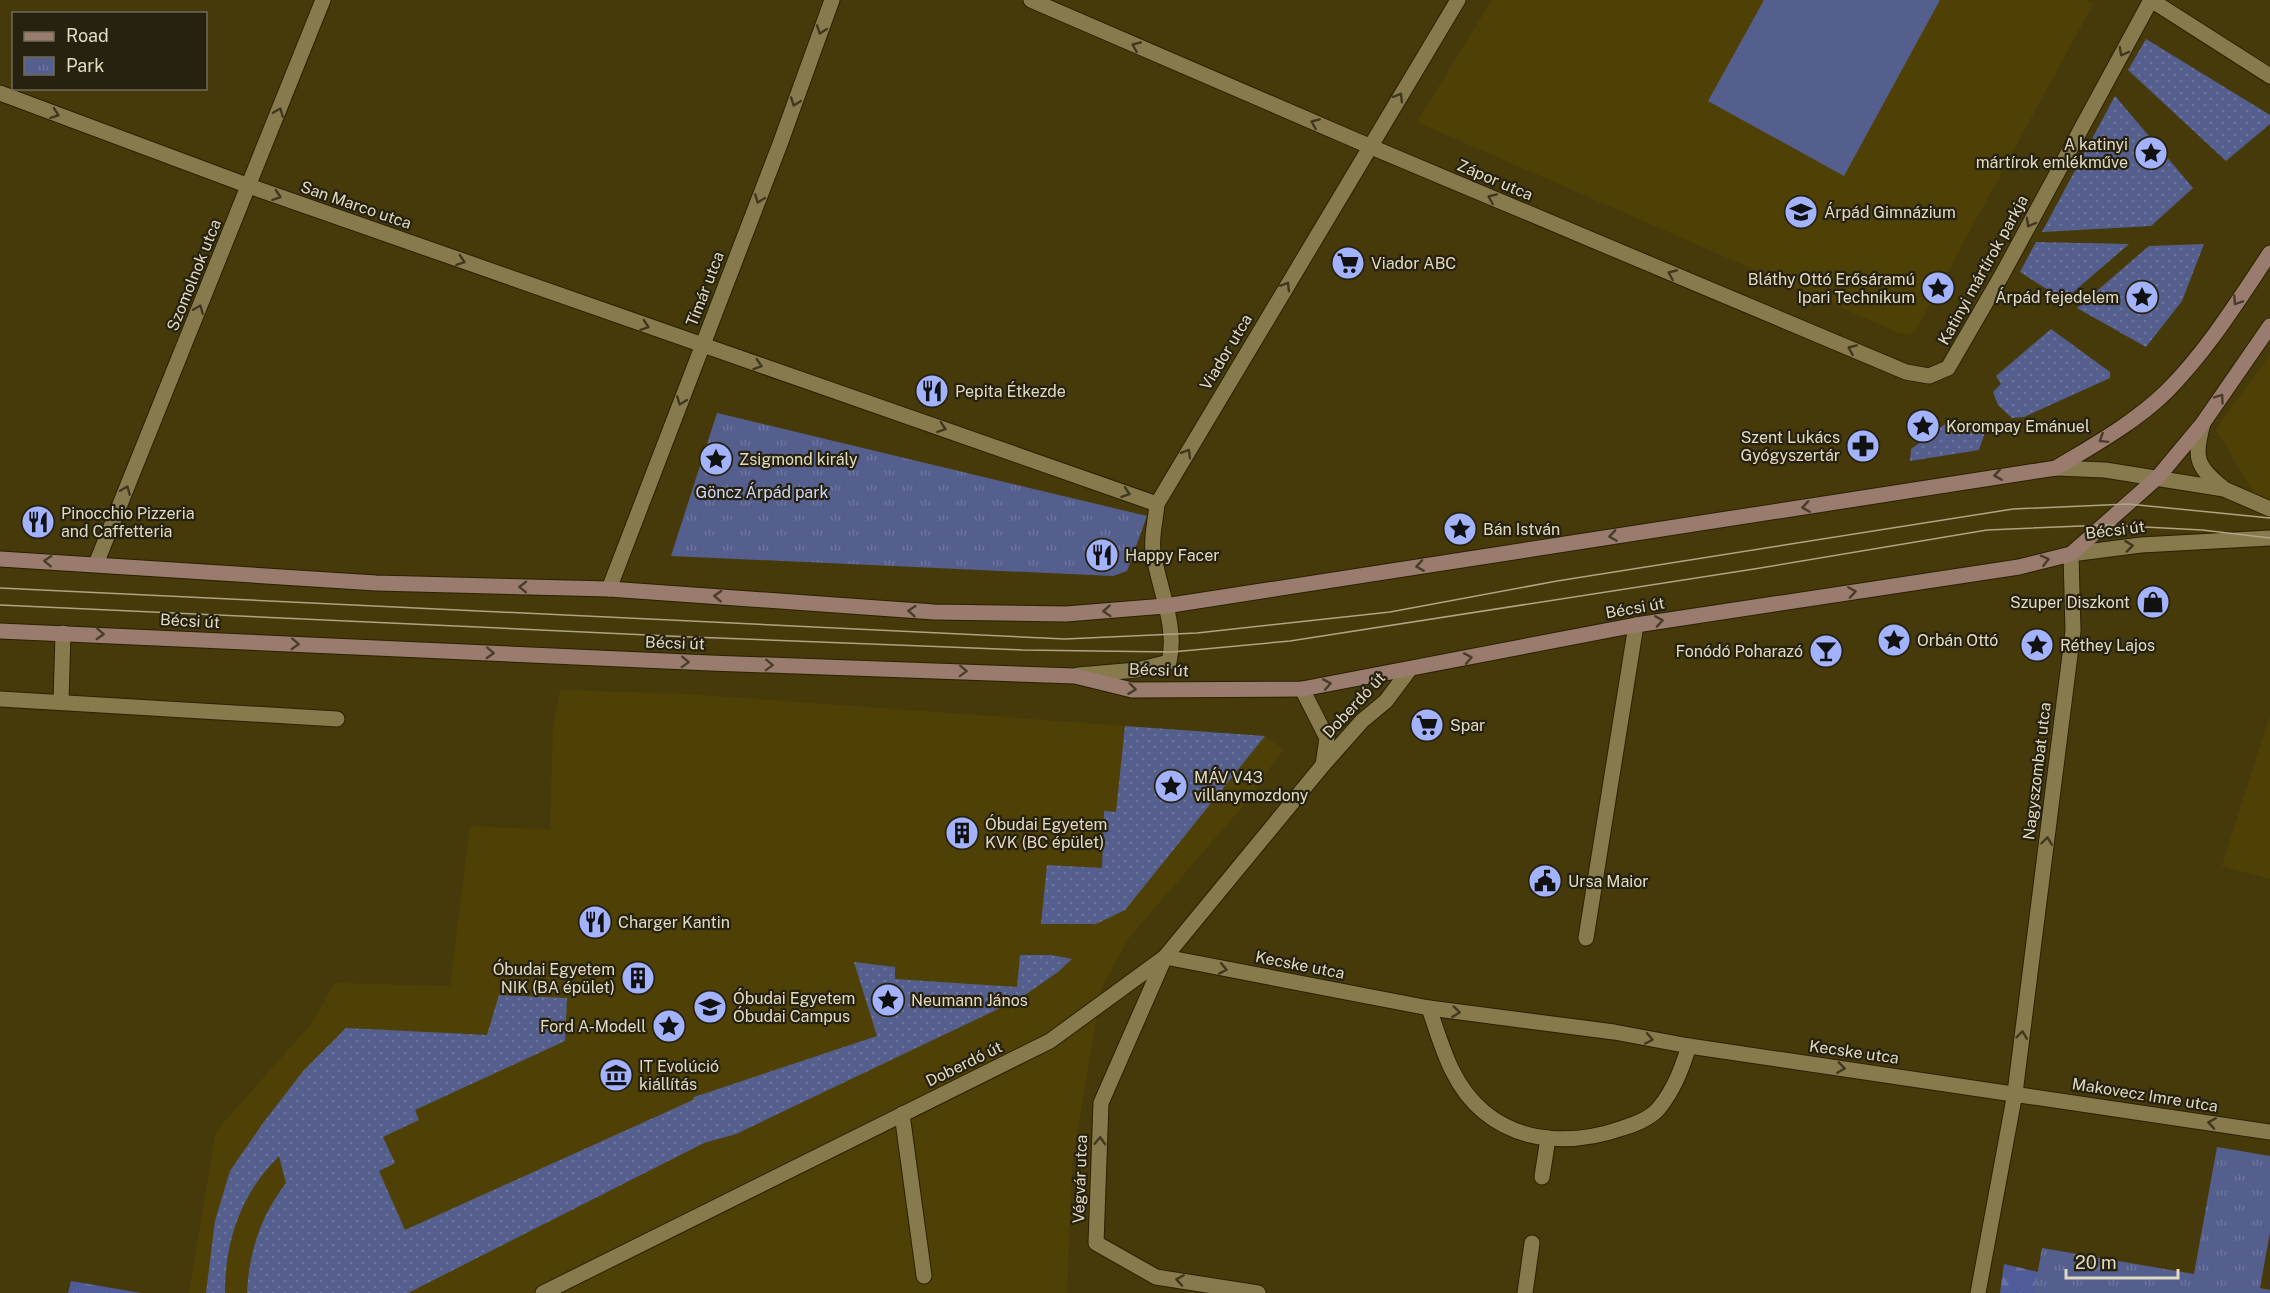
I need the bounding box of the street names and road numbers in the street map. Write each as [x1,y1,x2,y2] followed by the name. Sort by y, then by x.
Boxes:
[1454,156,1536,204] street label: Zápor utca
[298,177,414,233] street label: San Marco utca
[1934,192,2032,348] street label: Katinyi mártírok parkja
[163,216,225,334] street label: Szomolnok utca
[682,249,728,329] street label: Tímár utca
[1196,311,1256,393] street label: Viador utca
[2084,517,2146,543] street label: Bécsi út
[1604,593,1666,623] street label: Bécsi út
[160,610,220,632] street label: Bécsi út
[645,632,705,654] street label: Bécsi út
[1129,659,1189,681] street label: Bécsi út
[1319,668,1389,742] street label: Doberdó út
[2019,701,2055,841] street label: Nagyszombat utca
[1254,947,1346,983] street label: Kecske utca
[1808,1036,1900,1068] street label: Kecske utca
[923,1037,1005,1091] street label: Doberdó út
[2071,1074,2219,1116] street label: Makovecz Imre utca
[1069,1134,1091,1224] street label: Végvár utca

